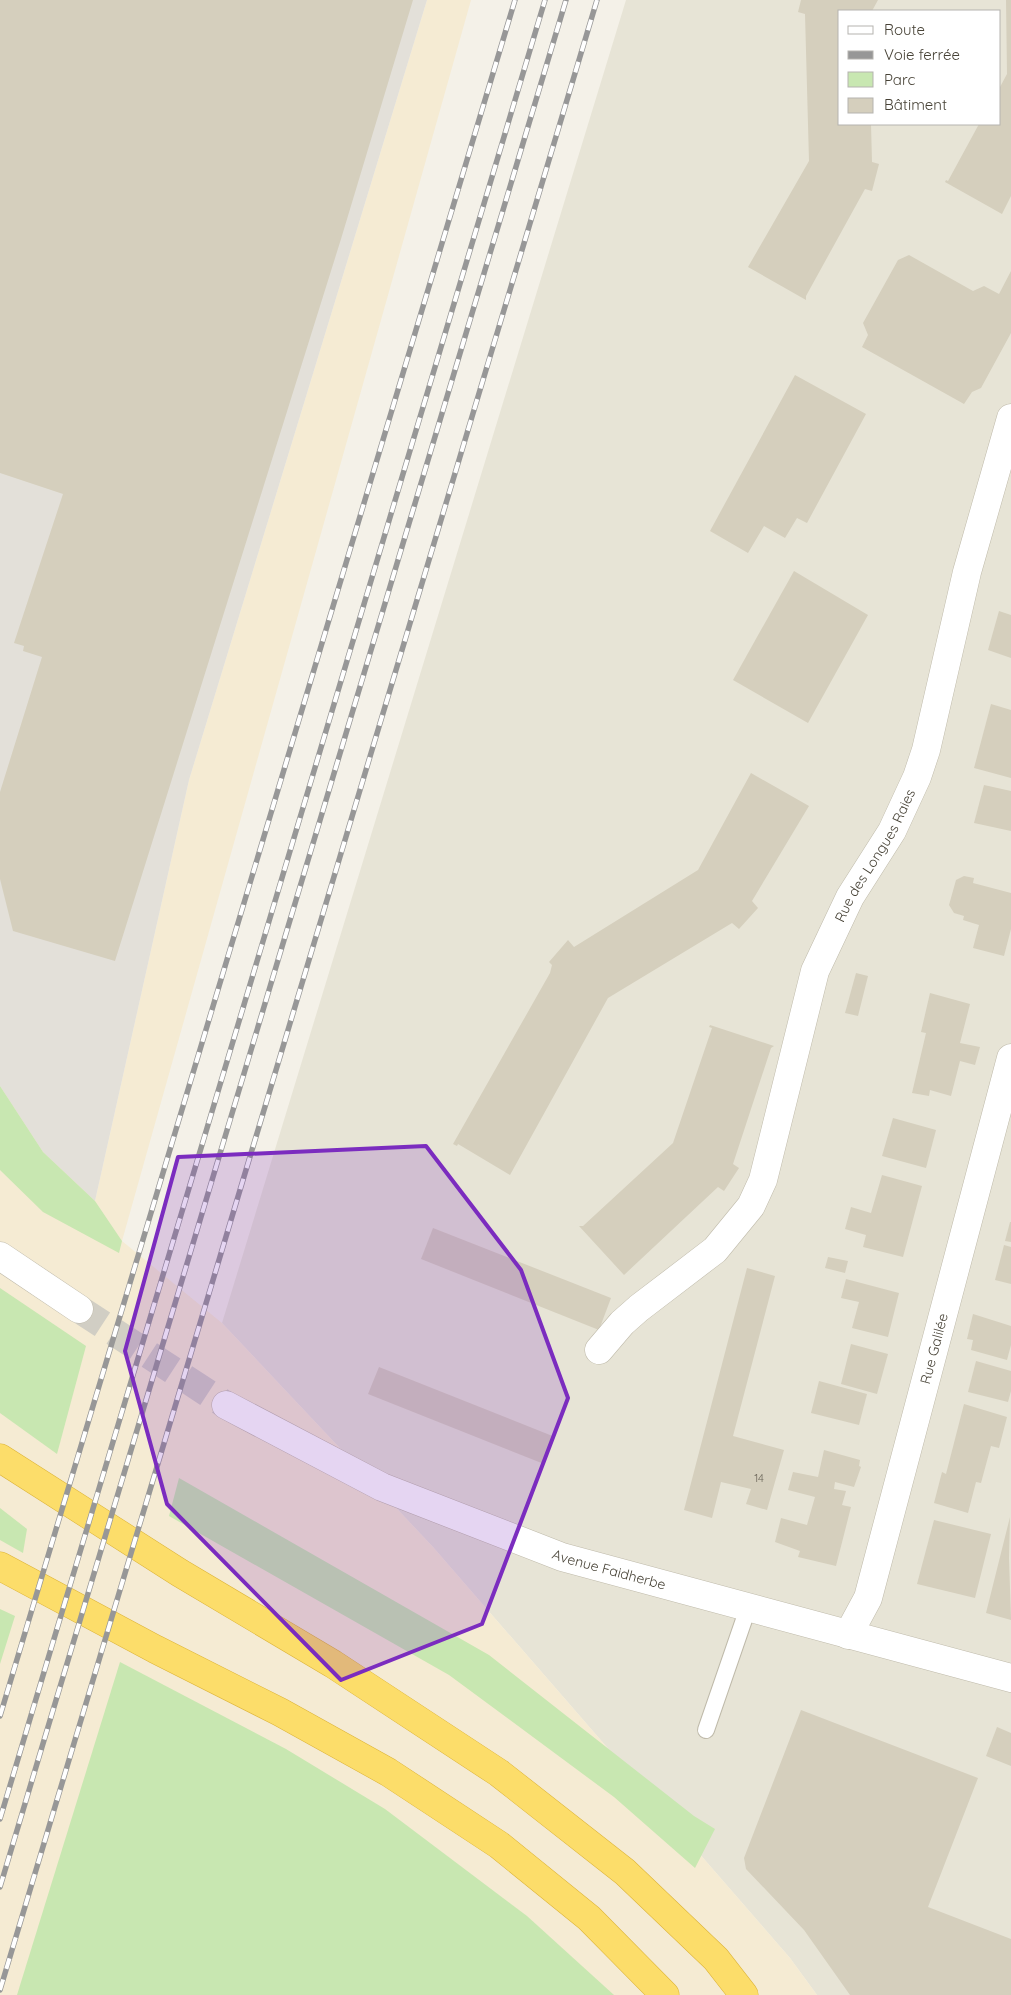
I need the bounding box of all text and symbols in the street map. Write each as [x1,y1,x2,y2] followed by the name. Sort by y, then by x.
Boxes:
[838,10,1001,125] legend
[884,20,925,39] text: Route
[884,45,960,64] text: Voie ferrée
[884,70,915,89] text: Parc
[884,95,947,114] text: Bâtiment
[831,786,919,925] street label: Rue des Longues Raies
[916,1311,952,1386] street label: Rue Galilée
[754,1471,764,1485] house number: 14
[550,1545,668,1594] street label: Avenue Faidherbe

